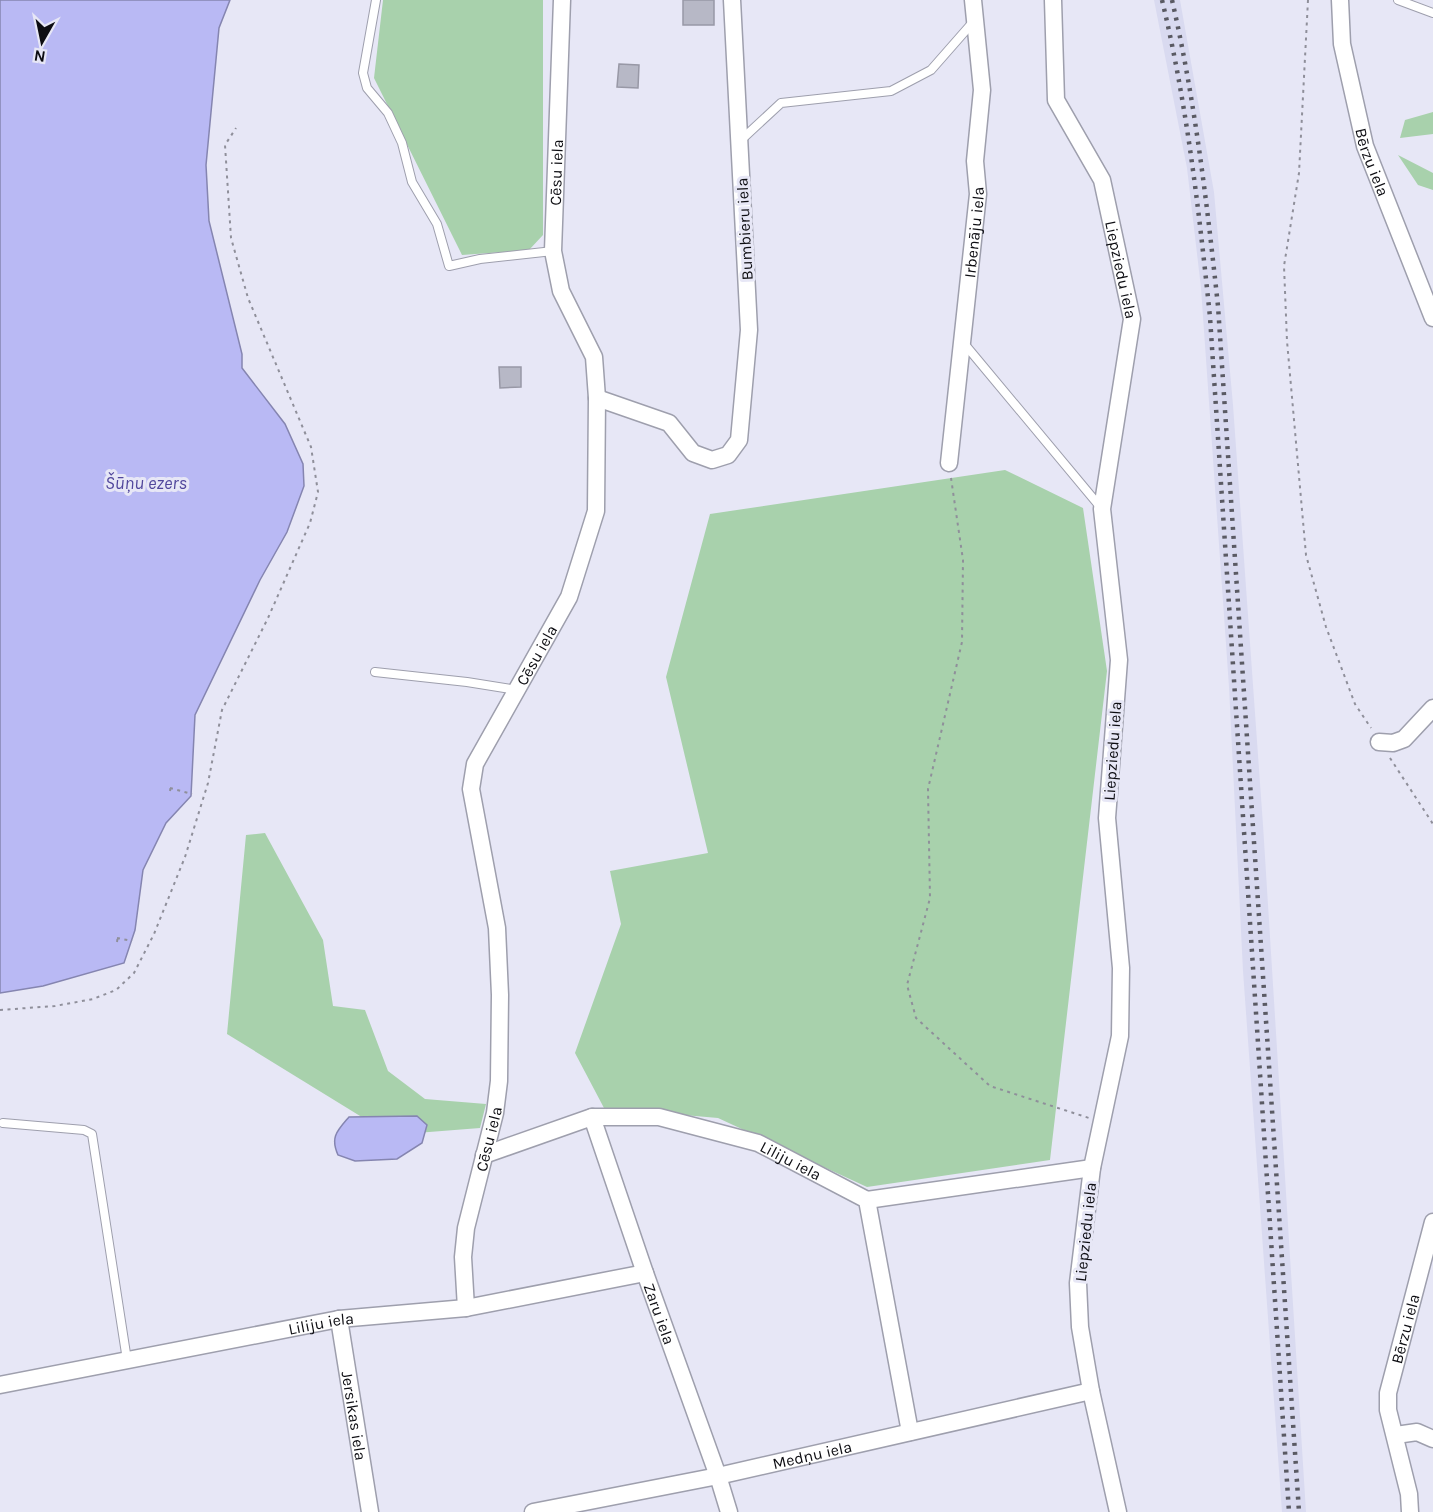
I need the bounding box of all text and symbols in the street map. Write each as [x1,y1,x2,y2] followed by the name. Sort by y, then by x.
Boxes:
[12,12,72,72] north arrow
[33,46,47,67] text: N
[1351,126,1393,199] street label: Bērzu iela
[546,139,567,206] street label: Cēsu iela
[732,177,757,281] street label: Bumbieru iela
[960,186,988,279] street label: Irbenāju iela
[1101,219,1141,320] street label: Liepziedu iela
[105,472,187,494] water label: Šūņu ezers
[512,622,561,689] street label: Cēsu iela
[1100,701,1125,801] street label: Liepziedu iela
[472,1106,506,1174] street label: Cēsu iela
[757,1137,825,1184] street label: Liliju iela
[1071,1182,1100,1283] street label: Liepziedu iela
[639,1281,679,1347] street label: Zaru iela
[1387,1292,1424,1366] street label: Bērzu iela
[287,1309,355,1339] street label: Liliju iela
[338,1370,371,1462] street label: Jersikas iela
[771,1437,854,1473] street label: Medņu iela

